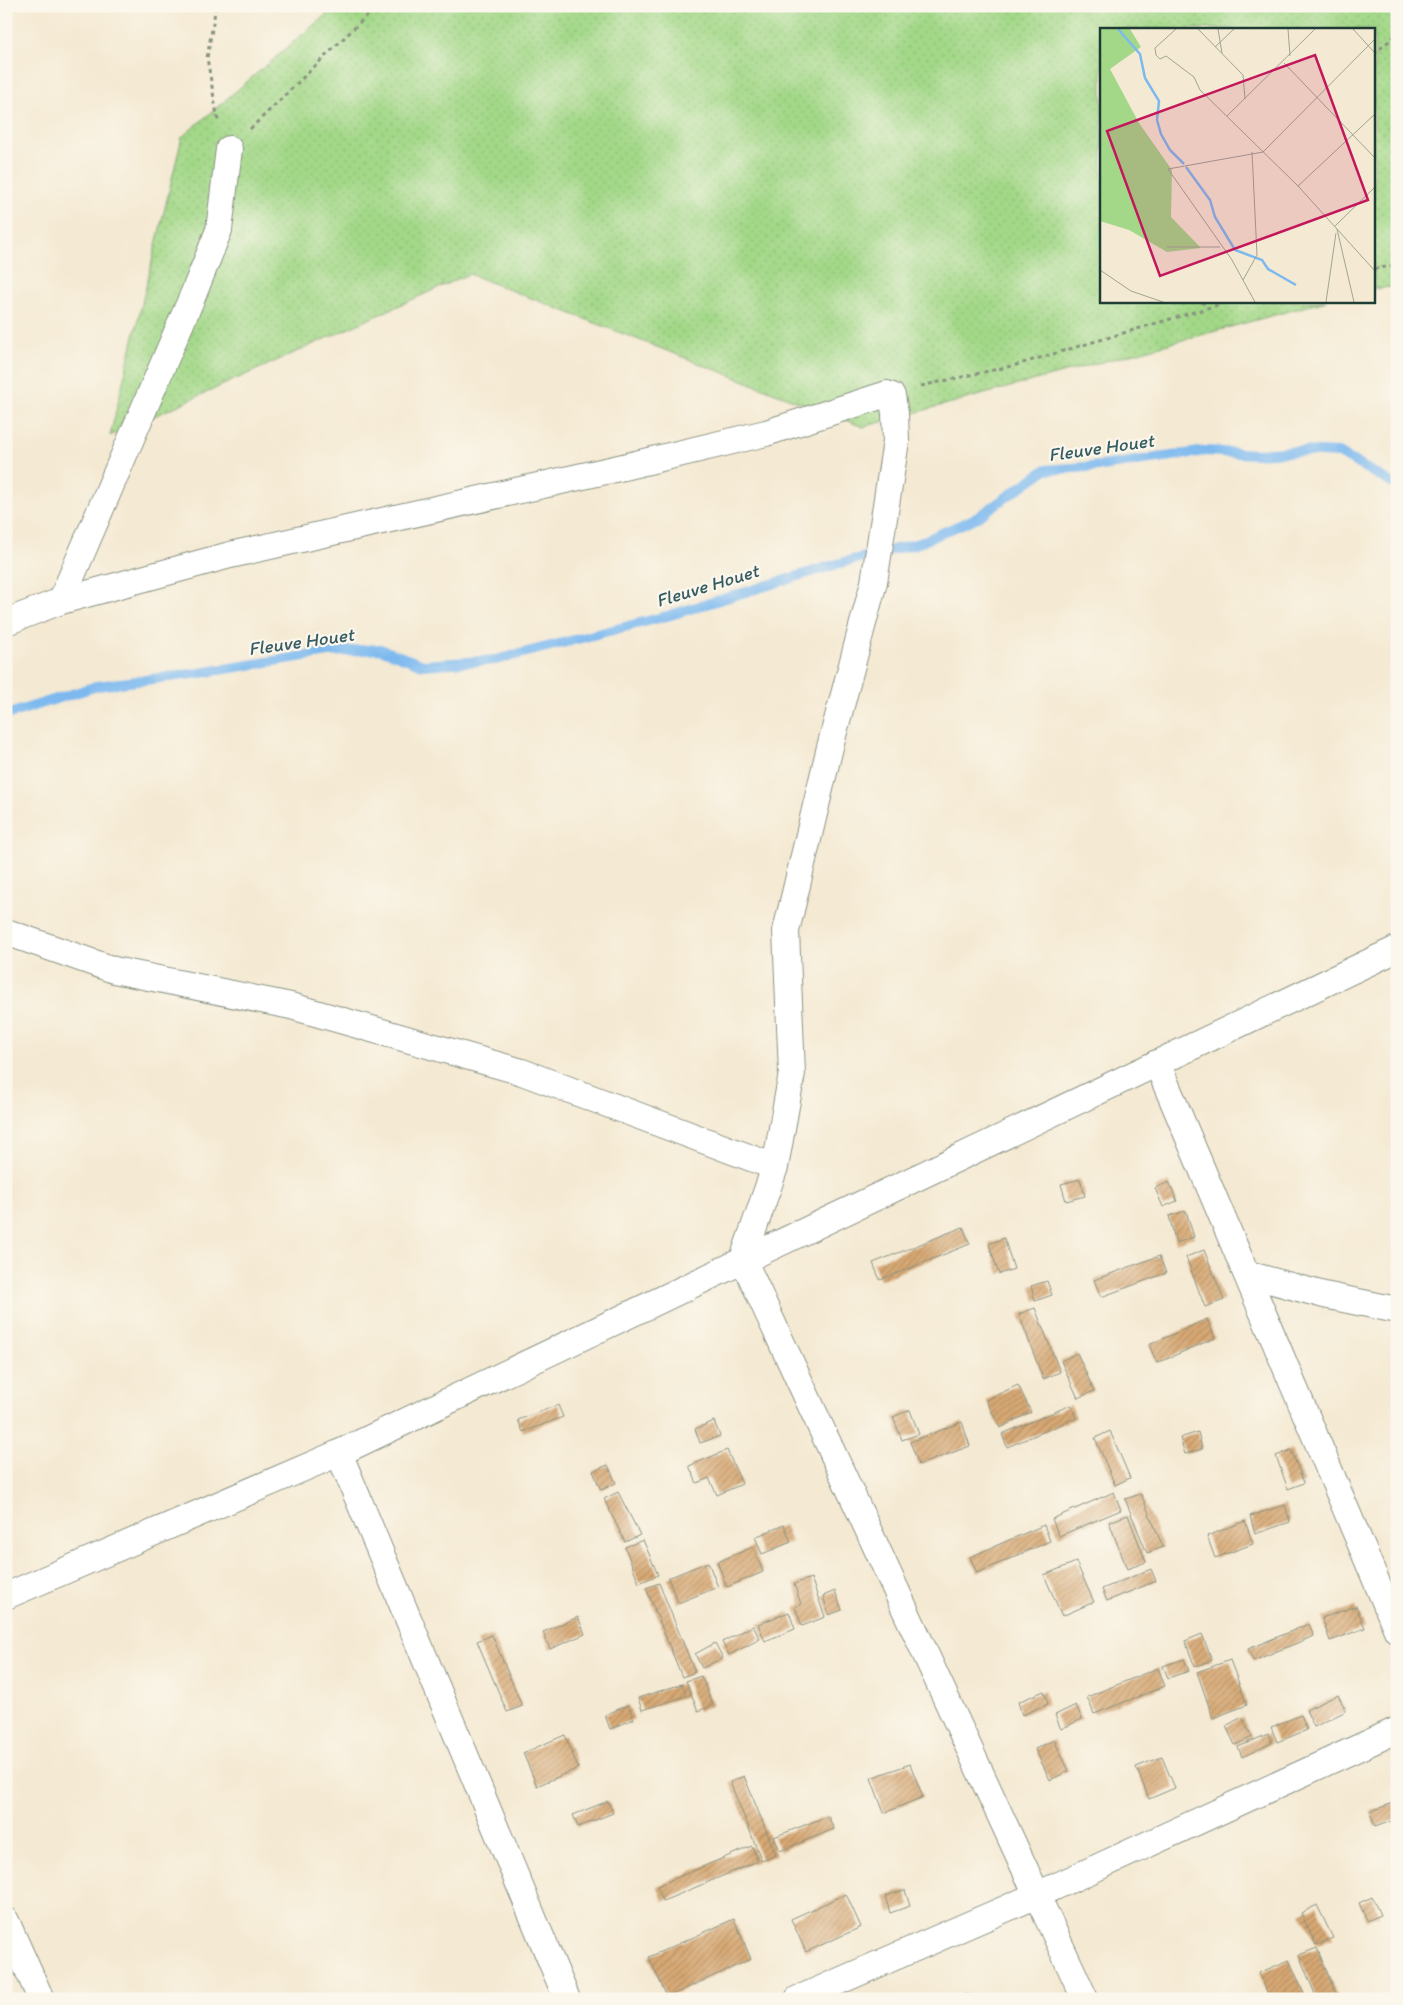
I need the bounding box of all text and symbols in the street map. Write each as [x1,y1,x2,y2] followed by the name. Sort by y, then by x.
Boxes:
[1100,28,1376,302] inset map
[1047,428,1157,466] water label: Fleuve Houet
[653,558,763,612] water label: Fleuve Houet
[247,622,357,660] water label: Fleuve Houet

